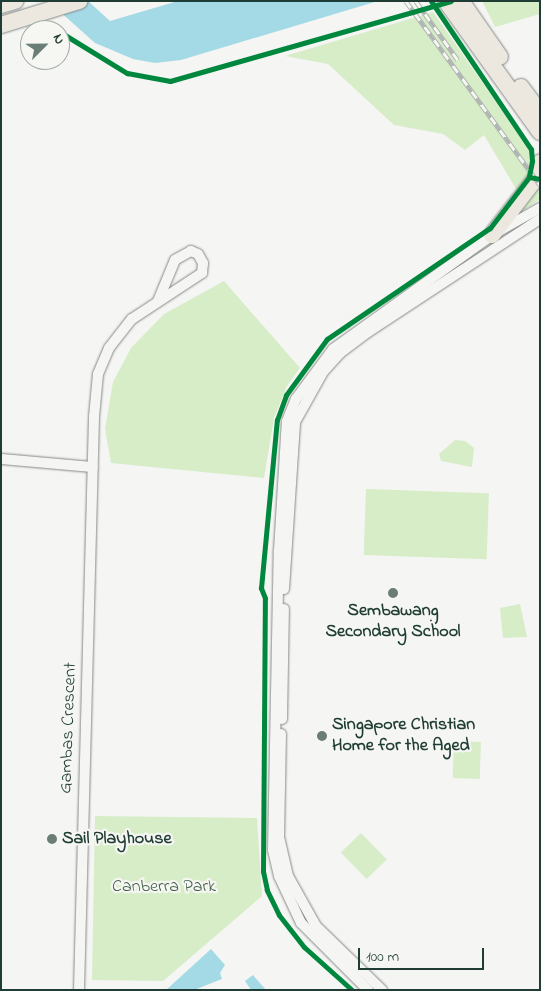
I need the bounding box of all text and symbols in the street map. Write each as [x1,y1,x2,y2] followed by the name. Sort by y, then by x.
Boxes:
[20,20,70,70] north arrow
[47,31,70,48] text: N
[387,587,399,599] marker: Sembawang Secondary School
[325,601,461,644] place label: Sembawang Secondary School
[56,662,82,794] street label: Gambas Crescent
[332,715,475,758] place label: Singapore Christian Home for the Aged
[316,730,328,742] marker: Singapore Christian Home for the Aged
[62,828,172,850] place label: Sail Playhouse
[46,833,58,845] marker: Sail Playhouse
[112,876,216,898] park label: Canberra Park
[361,938,487,970] scale bar
[366,946,399,968] text: 100 m

